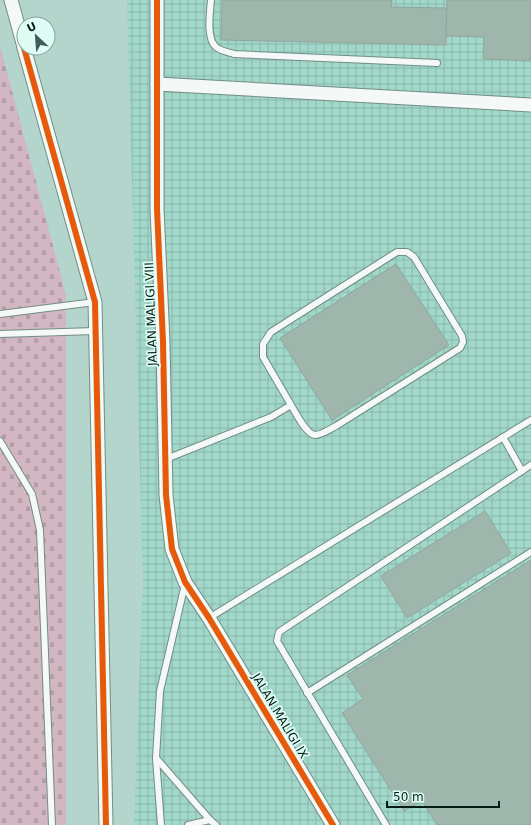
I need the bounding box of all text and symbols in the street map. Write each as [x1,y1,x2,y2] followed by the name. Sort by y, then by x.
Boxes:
[16,16,56,56] north arrow
[25,20,39,35] text: U
[142,262,160,367] street label: JALAN MALIGI VIII
[249,670,311,761] street label: JALAN MALIGI IX
[387,783,499,809] scale bar
[393,790,424,804] text: 50 m

